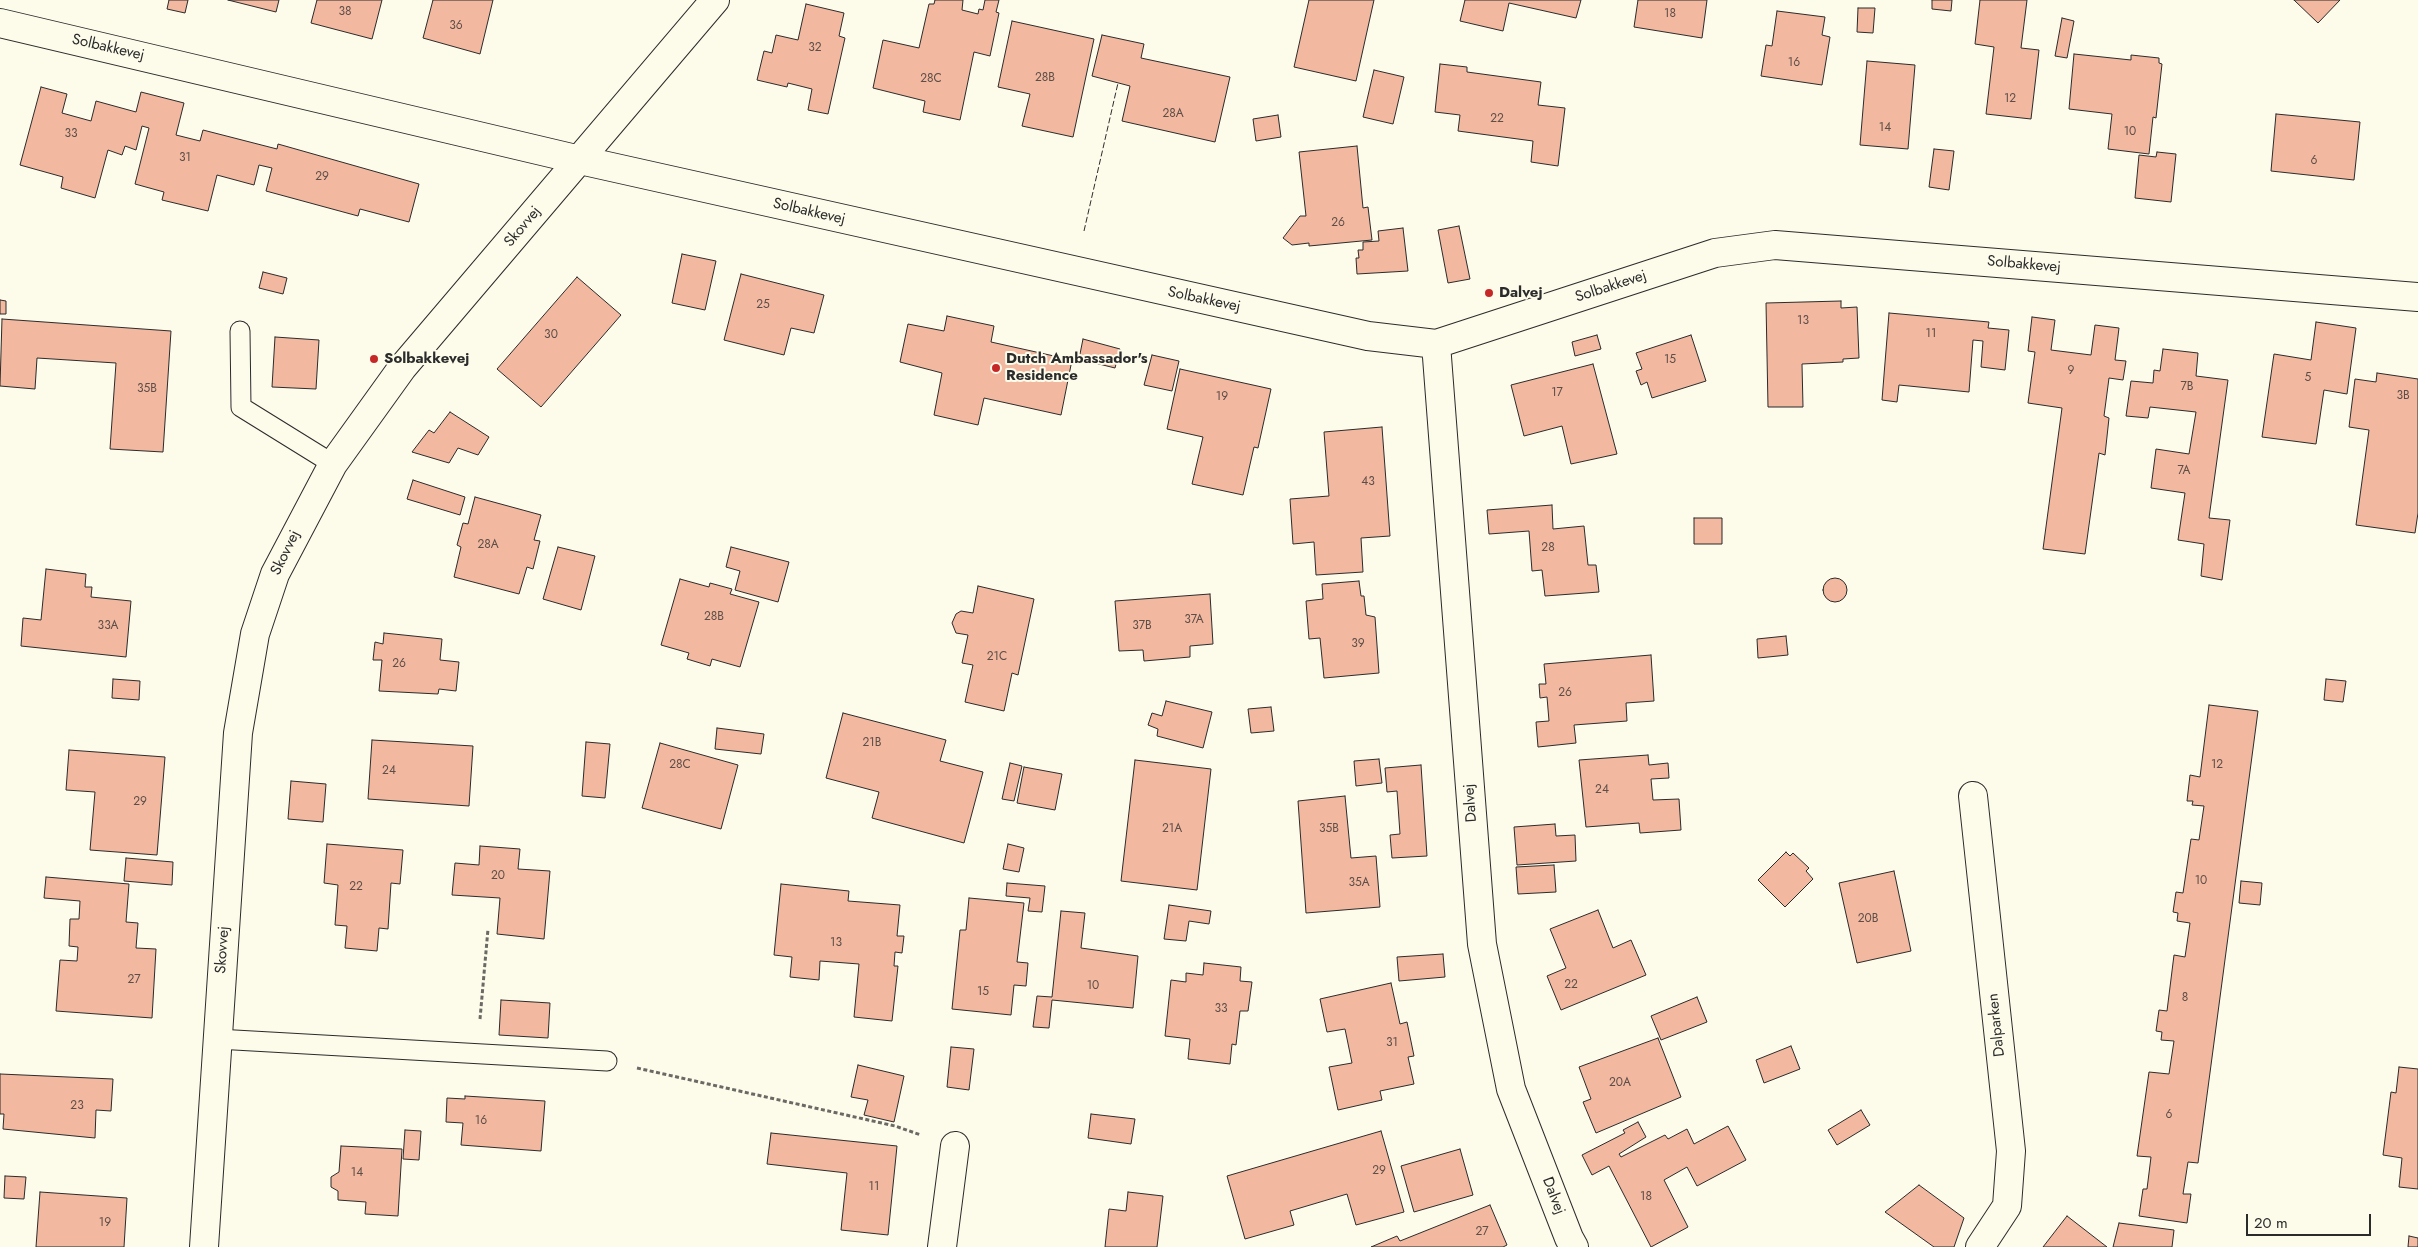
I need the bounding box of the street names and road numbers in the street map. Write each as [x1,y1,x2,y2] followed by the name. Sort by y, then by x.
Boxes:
[70,31,146,65] street label: Solbakkevej
[771,195,847,229] street label: Solbakkevej
[501,203,545,251] street label: Skovvej
[1986,253,2062,277] street label: Solbakkevej
[1573,267,1649,307] street label: Solbakkevej
[1166,284,1242,316] street label: Solbakkevej
[268,528,304,578] street label: Skovvej
[1461,783,1481,823] street label: Dalvej
[212,926,234,974] street label: Skovvej
[1985,992,2009,1058] street label: Dalparken
[1538,1175,1568,1217] street label: Dalvej

